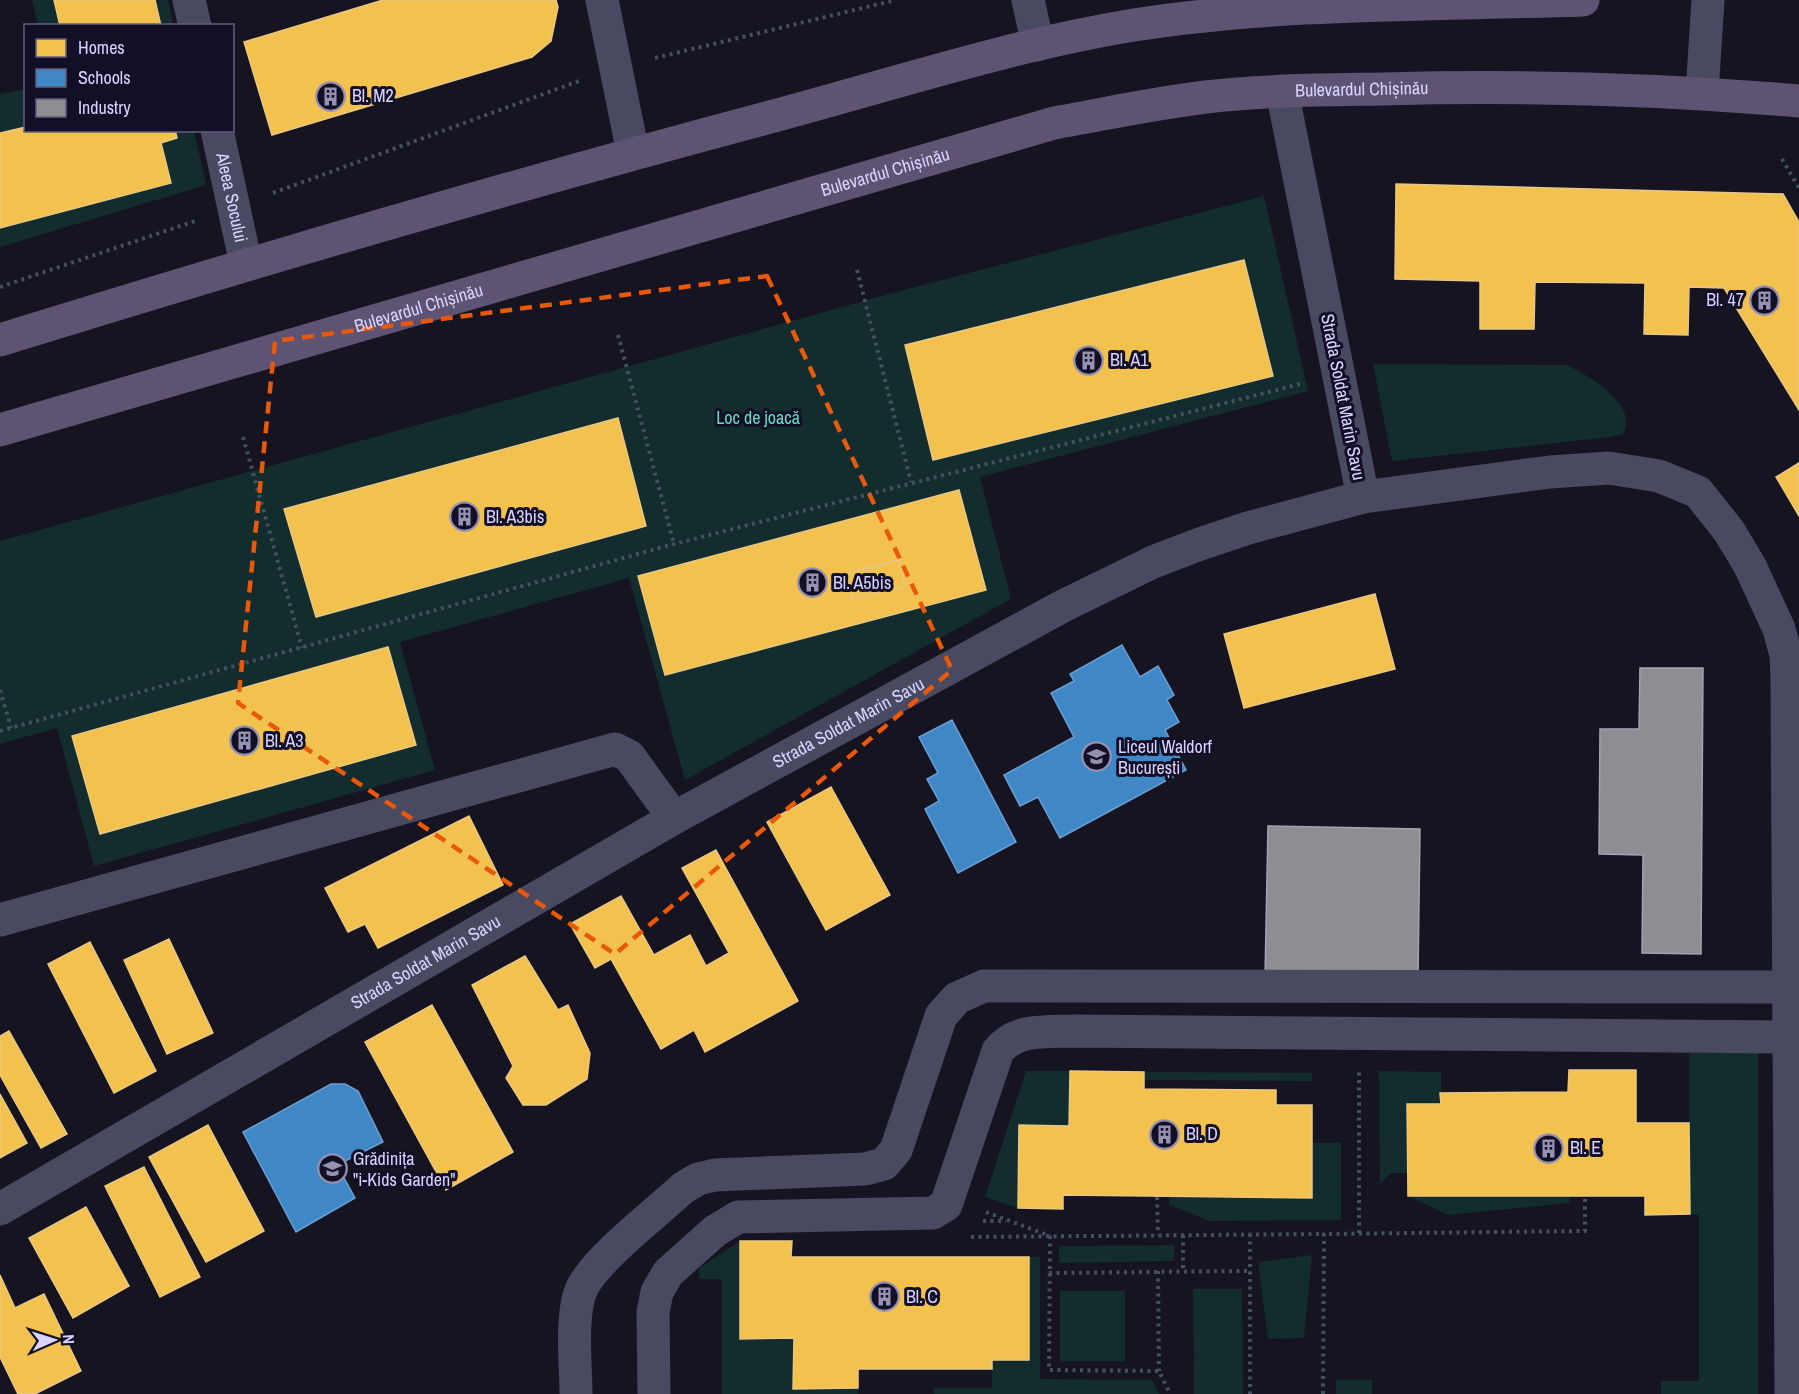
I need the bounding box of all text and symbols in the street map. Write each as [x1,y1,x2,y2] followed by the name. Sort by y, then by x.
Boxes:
[24,24,234,132] legend
[78,35,125,60] text: Homes
[78,65,131,90] text: Schools
[1295,75,1428,103] street label: Bulevardul Chișinău
[315,80,347,112] building icon: Bl. M2
[352,83,394,108] place label: Bl. M2
[78,95,131,120] text: Industry
[818,141,952,202] street label: Bulevardul Chișinău
[210,149,254,245] street label: Aleea Socului
[351,277,486,338] street label: Bulevardul Chișinău
[1749,284,1781,316] building icon: Bl. 47
[1706,287,1744,312] place label: Bl. 47
[1315,312,1372,482] street label: Strada Soldat Marin Savu
[1073,344,1105,376] building icon: Bl. A1
[1110,347,1149,372] place label: Bl. A1
[716,405,800,430] park label: Loc de joacă
[449,501,481,533] building icon: Bl. A3bis
[486,504,544,529] place label: Bl. A3bis
[796,567,828,599] building icon: Bl. A5bis
[833,570,891,595] place label: Bl. A5bis
[768,671,929,774] street label: Strada Soldat Marin Savu
[228,725,260,757] building icon: Bl. A3
[265,728,304,753] place label: Bl. A3
[1118,734,1213,780] place label: Liceul Waldorf București
[1081,741,1113,773] school or university icon: Liceul Waldorf București
[346,908,505,1015] street label: Strada Soldat Marin Savu
[1149,1118,1181,1150] building icon: Bl. D
[1186,1121,1218,1146] place label: Bl. D
[1533,1132,1565,1164] building icon: Bl. E
[1570,1135,1601,1160] place label: Bl. E
[353,1146,455,1192] place label: Grădinița "i-Kids Garden"
[316,1153,348,1185] school or university icon: Grădinița "i-Kids Garden"
[869,1281,901,1313] building icon: Bl. C
[906,1284,938,1309] place label: Bl. C
[24,1310,84,1370] north arrow
[58,1334,80,1345] text: N

